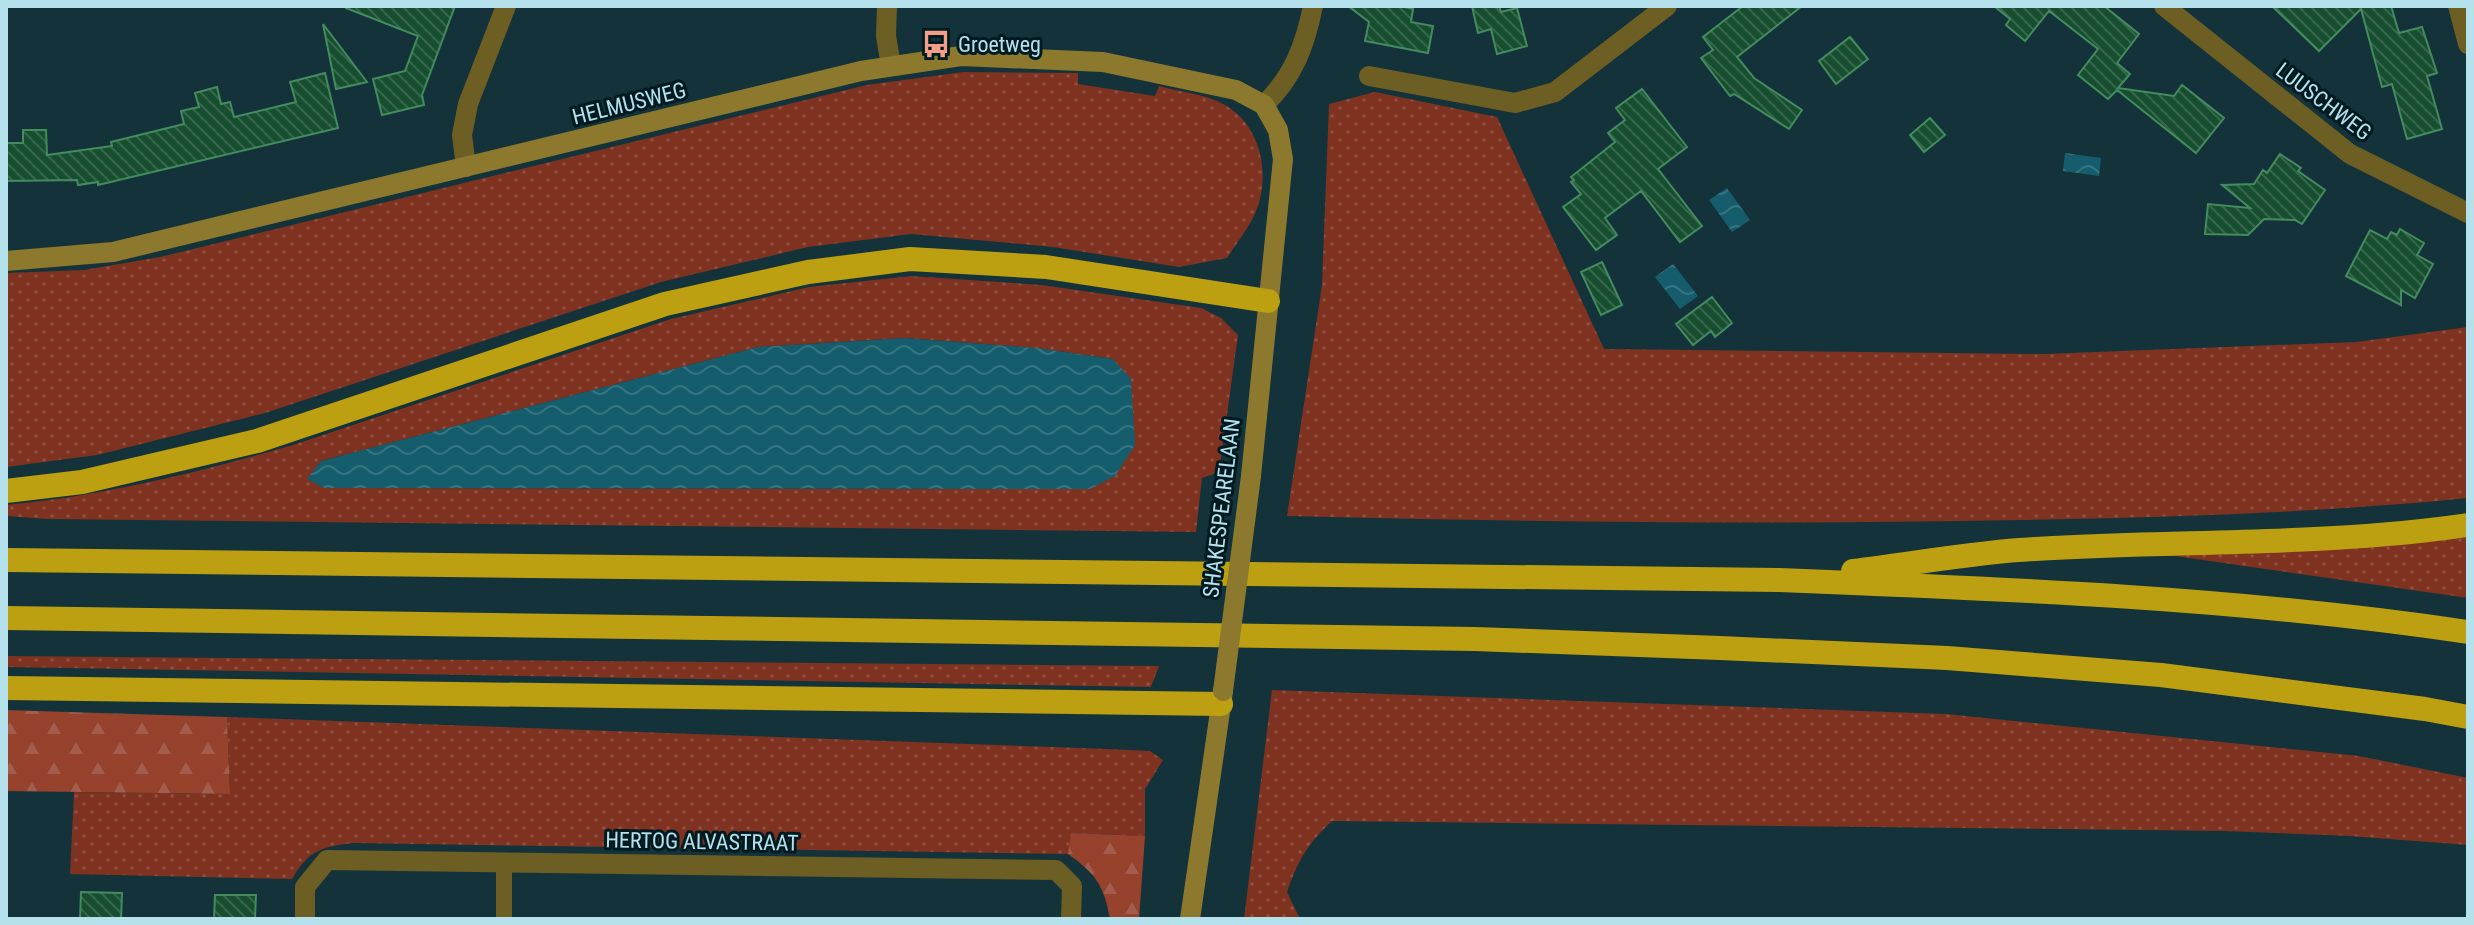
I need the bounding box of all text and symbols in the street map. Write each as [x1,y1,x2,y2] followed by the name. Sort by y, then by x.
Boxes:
[921,29,951,59] bus stop icon: Groetweg
[958,32,1041,57] place label: Groetweg
[2271,57,2376,145] street label: LUUSCHWEG
[570,77,688,130] street label: HELMUSWEG
[1198,417,1245,599] street label: SHAKESPEARELAAN
[605,827,799,856] street label: HERTOG ALVASTRAAT

